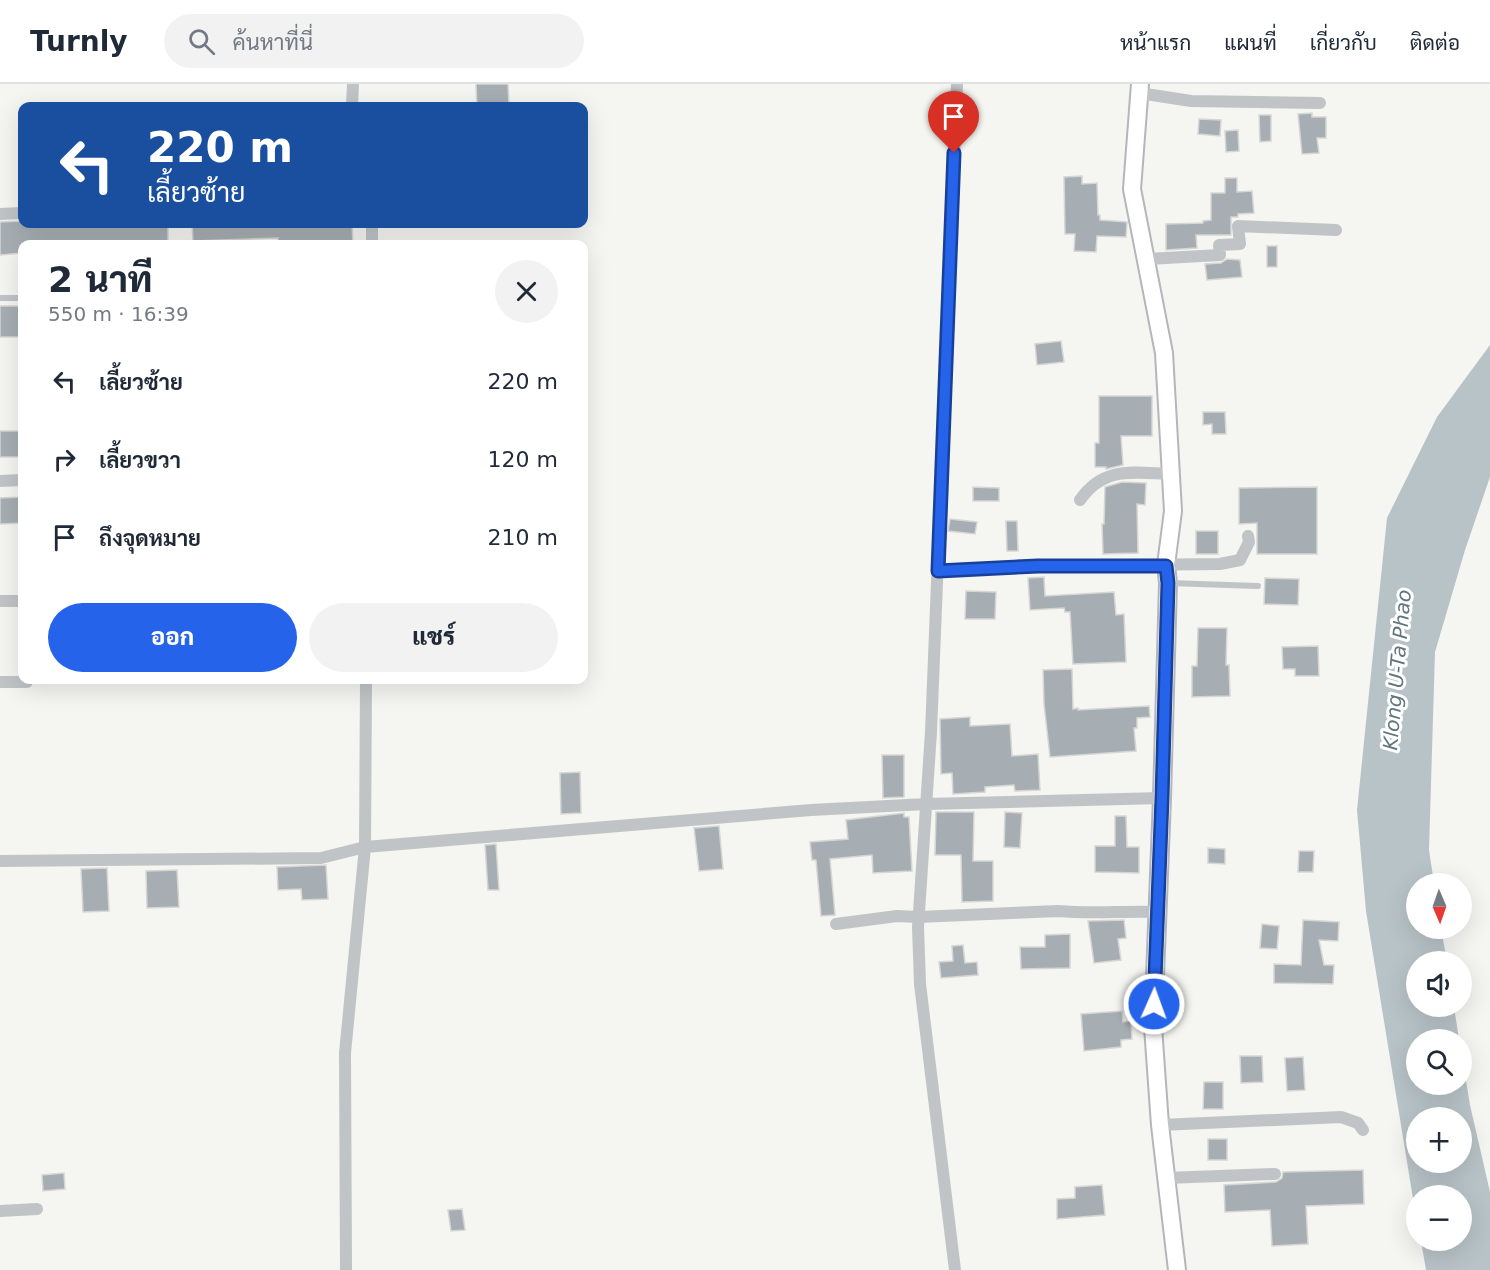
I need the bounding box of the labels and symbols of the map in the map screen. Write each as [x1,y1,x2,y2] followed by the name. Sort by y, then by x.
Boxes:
[928,91,979,153] pin
[1378,589,1416,751] water label: Klong U-Ta Phao
[1406,873,1472,939] north arrow
[1122,972,1186,1036] position arrow

